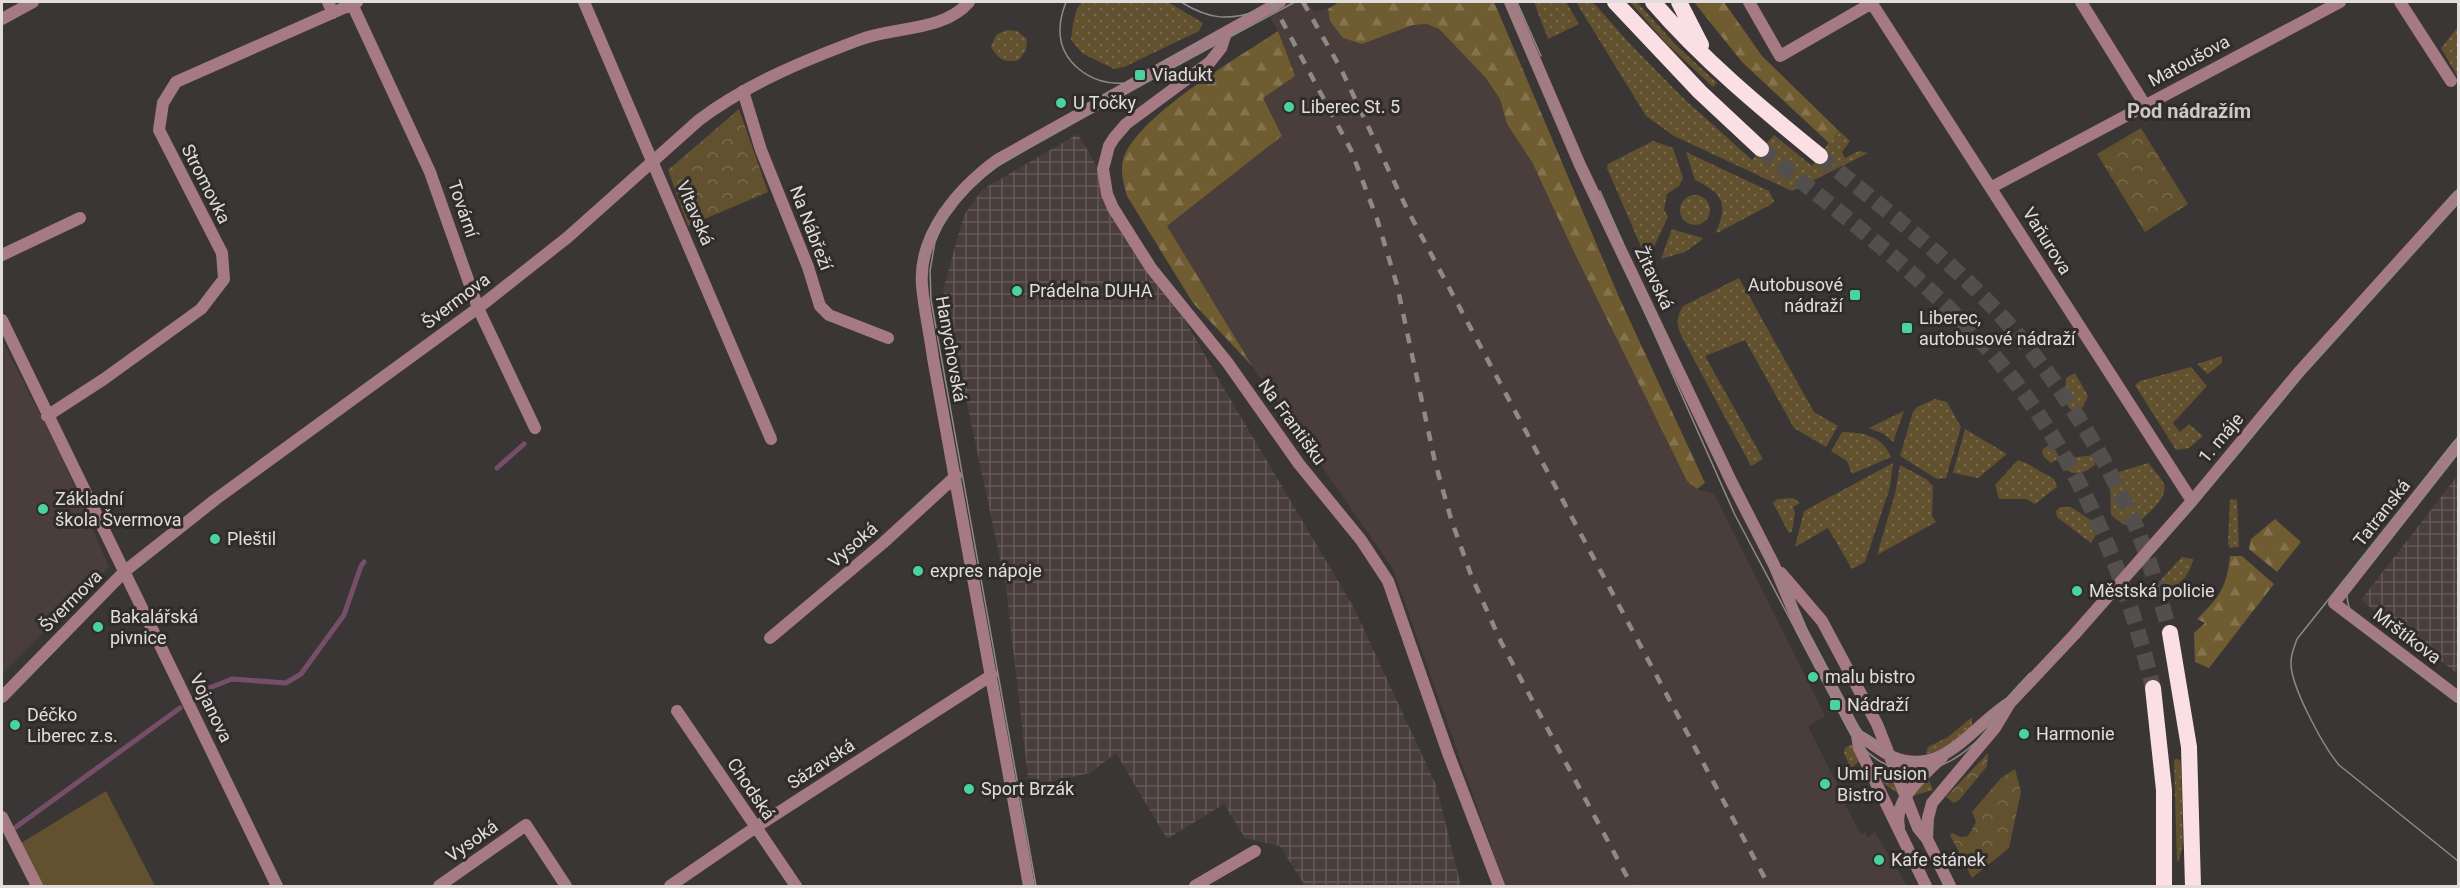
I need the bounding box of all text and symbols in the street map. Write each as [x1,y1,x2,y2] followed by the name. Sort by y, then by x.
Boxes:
[2144,30,2233,91] street label: Matoušova
[1152,64,1213,85] place label: Viadukt
[1133,68,1147,82] marker: Viadukt
[1073,92,1136,113] place label: U Točky
[1054,96,1068,110] marker: U Točky
[1301,96,1400,117] place label: Liberec St. 5
[2127,99,2251,123] district label: Pod nádražím
[1282,100,1296,114] marker: Liberec St. 5
[177,141,235,227] street label: Stromovka
[672,177,718,248] street label: Vltavská
[444,178,483,241] street label: Tovární
[786,183,837,273] street label: Na Nábřeží
[2019,203,2076,278] street label: Vaňurova
[1631,243,1678,313] street label: Žitavská
[418,268,494,333] street label: Švermova
[1748,274,1844,316] place label: Autobusové nádraží
[1029,280,1153,301] place label: Prádelna DUHA
[1010,284,1024,298] marker: Prádelna DUHA
[1848,288,1862,302] marker: Autobusové nádraží
[932,294,971,404] street label: Hanychovská
[1919,307,2076,349] place label: Liberec, autobusové nádraží
[1900,321,1914,335] marker: Liberec, autobusové nádraží
[1254,375,1331,469] street label: Na Františku
[2194,408,2248,467] street label: 1. máje
[2349,475,2414,550] street label: Tatranská
[55,488,182,530] place label: Základní škola Švermova
[36,502,50,516] marker: Základní škola Švermova
[824,518,882,572] street label: Vysoká
[227,528,276,549] place label: Pleštil
[208,532,222,546] marker: Pleštil
[930,560,1042,581] place label: expres nápoje
[911,564,925,578] marker: expres nápoje
[35,565,106,636] street label: Švermova
[2089,580,2215,601] place label: Městská policie
[2070,584,2084,598] marker: Městská policie
[2369,603,2445,668] street label: Mrštíkova
[110,606,198,648] place label: Bakalářská pivnice
[91,620,105,634] marker: Bakalářská pivnice
[1825,666,1915,687] place label: malu bistro
[186,670,237,746] street label: Vojanova
[1806,670,1820,684] marker: malu bistro
[1847,694,1909,715] place label: Nádraží
[1828,698,1842,712] marker: Nádraží
[27,704,118,746] place label: Déčko Liberec z.s.
[8,718,22,732] marker: Déčko Liberec z.s.
[2036,723,2115,744] place label: Harmonie
[2017,727,2031,741] marker: Harmonie
[783,734,858,793] street label: Sázavská
[723,754,780,824] street label: Chodská
[1837,763,1927,805] place label: Umi Fusion Bistro
[1818,777,1832,791] marker: Umi Fusion Bistro
[981,778,1075,799] place label: Sport Brzák
[962,782,976,796] marker: Sport Brzák
[442,815,502,866] street label: Vysoká
[1891,849,1987,870] place label: Kafe stánek
[1872,853,1886,867] marker: Kafe stánek

